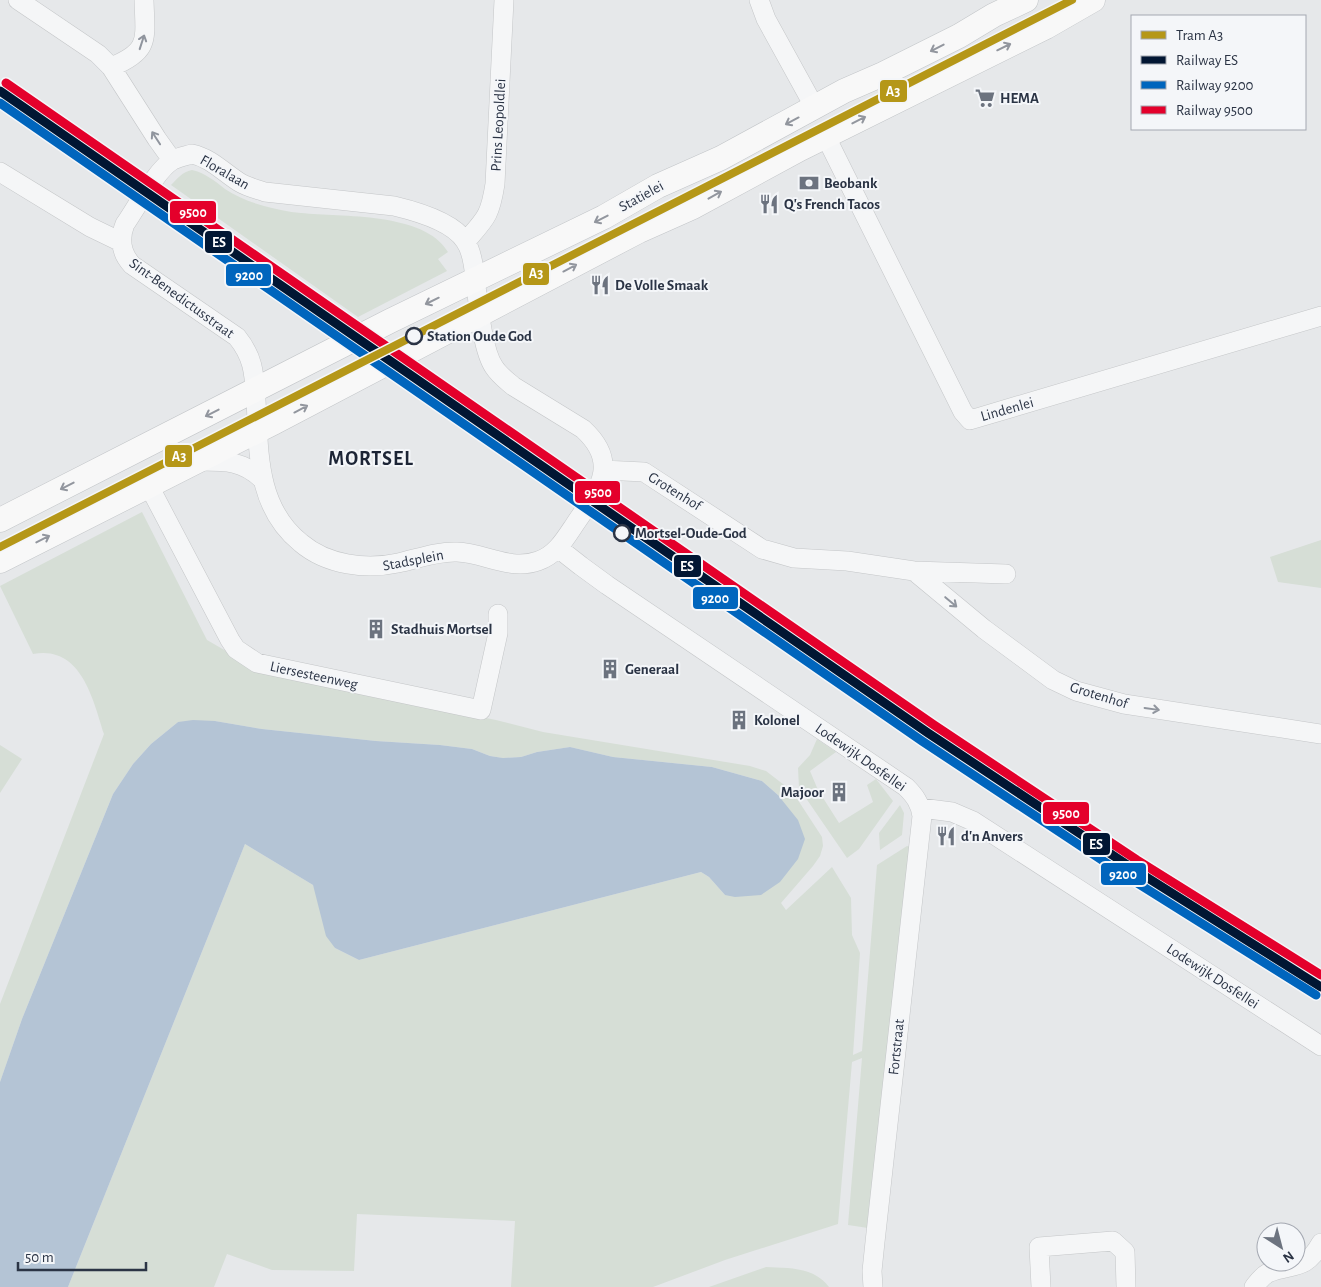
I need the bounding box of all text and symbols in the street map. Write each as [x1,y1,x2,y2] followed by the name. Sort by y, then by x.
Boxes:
[1131,15,1306,130] legend
[1176,28,1223,43] text: Tram A3
[137,34,147,50] one-way arrow
[996,42,1011,51] one-way arrow
[929,43,944,53] one-way arrow
[1176,53,1238,68] text: Railway ES
[489,78,508,172] street label: Prins Leopoldlei
[1176,78,1254,93] text: Railway 9200
[879,79,908,103] line badge: A3
[886,85,900,99] text: A3
[974,87,996,109] supermarket icon: HEMA
[1000,91,1039,106] place label: HEMA
[1176,103,1253,118] text: Railway 9500
[851,115,866,124] one-way arrow
[785,116,799,126] one-way arrow
[151,131,161,145] one-way arrow
[198,152,252,192] street label: Floralaan
[798,172,820,194] bank icon: Beobank
[824,176,878,191] place label: Beobank
[616,178,666,215] street label: Statielei
[707,190,722,199] one-way arrow
[758,193,780,215] restaurant icon: Q's French Tacos
[784,197,880,212] place label: Q's French Tacos
[169,200,217,224] line badge: 9500
[179,206,207,220] text: 9500
[594,214,608,224] one-way arrow
[204,230,233,254] line badge: ES
[212,236,226,250] text: ES
[127,255,237,341] street label: Sint-Benedictusstraat
[522,262,550,286] line badge: A3
[225,263,272,287] line badge: 9200
[562,263,577,272] one-way arrow
[529,267,543,281] text: A3
[235,269,263,283] text: 9200
[589,274,611,296] restaurant icon: De Volle Smaak
[615,278,709,293] place label: De Volle Smaak
[424,296,439,306] one-way arrow
[405,327,423,345] marker: Station Oude God
[427,329,532,344] place label: Station Oude God
[979,395,1035,424] street label: Lindenlei
[293,404,308,413] one-way arrow
[205,408,220,418] one-way arrow
[164,444,193,468] line badge: A3
[328,449,414,469] district label: MORTSEL
[172,450,186,464] text: A3
[646,469,705,514] street label: Grotenhof
[574,480,621,504] line badge: 9500
[60,482,75,491] one-way arrow
[584,486,612,500] text: 9500
[613,524,631,542] marker: Mortsel-Oude-God
[635,526,747,541] place label: Mortsel-Oude-God
[36,534,51,544] one-way arrow
[381,547,445,574] street label: Stadsplein
[673,554,702,578] line badge: ES
[680,560,694,574] text: ES
[692,586,739,610] line badge: 9200
[701,592,729,606] text: 9200
[944,596,957,607] one-way arrow
[365,618,387,640] building icon: Stadhuis Mortsel
[391,622,493,637] place label: Stadhuis Mortsel
[599,658,621,680] building icon: Generaal
[269,659,360,692] street label: Liersesteenweg
[625,662,679,677] place label: Generaal
[1068,680,1131,712] street label: Grotenhof
[1144,704,1160,714] one-way arrow
[728,709,750,731] building icon: Kolonel
[754,713,800,728] place label: Kolonel
[813,721,909,794] street label: Lodewijk Dosfellei
[828,781,850,803] building icon: Majoor
[781,785,825,800] place label: Majoor
[1042,801,1090,825] line badge: 9500
[1052,807,1080,821] text: 9500
[935,825,957,847] restaurant icon: d'n Anvers
[961,829,1023,844] place label: d'n Anvers
[1082,832,1111,856] line badge: ES
[1089,838,1103,852] text: ES
[1100,862,1147,886] line badge: 9200
[1109,868,1137,882] text: 9200
[1164,941,1262,1012] street label: Lodewijk Dosfellei
[886,1018,907,1076] street label: Fortstraat
[1256,1222,1306,1272] north arrow
[18,1240,145,1272] scale bar
[1280,1248,1296,1265] text: N
[25,1250,54,1265] text: 50 m

